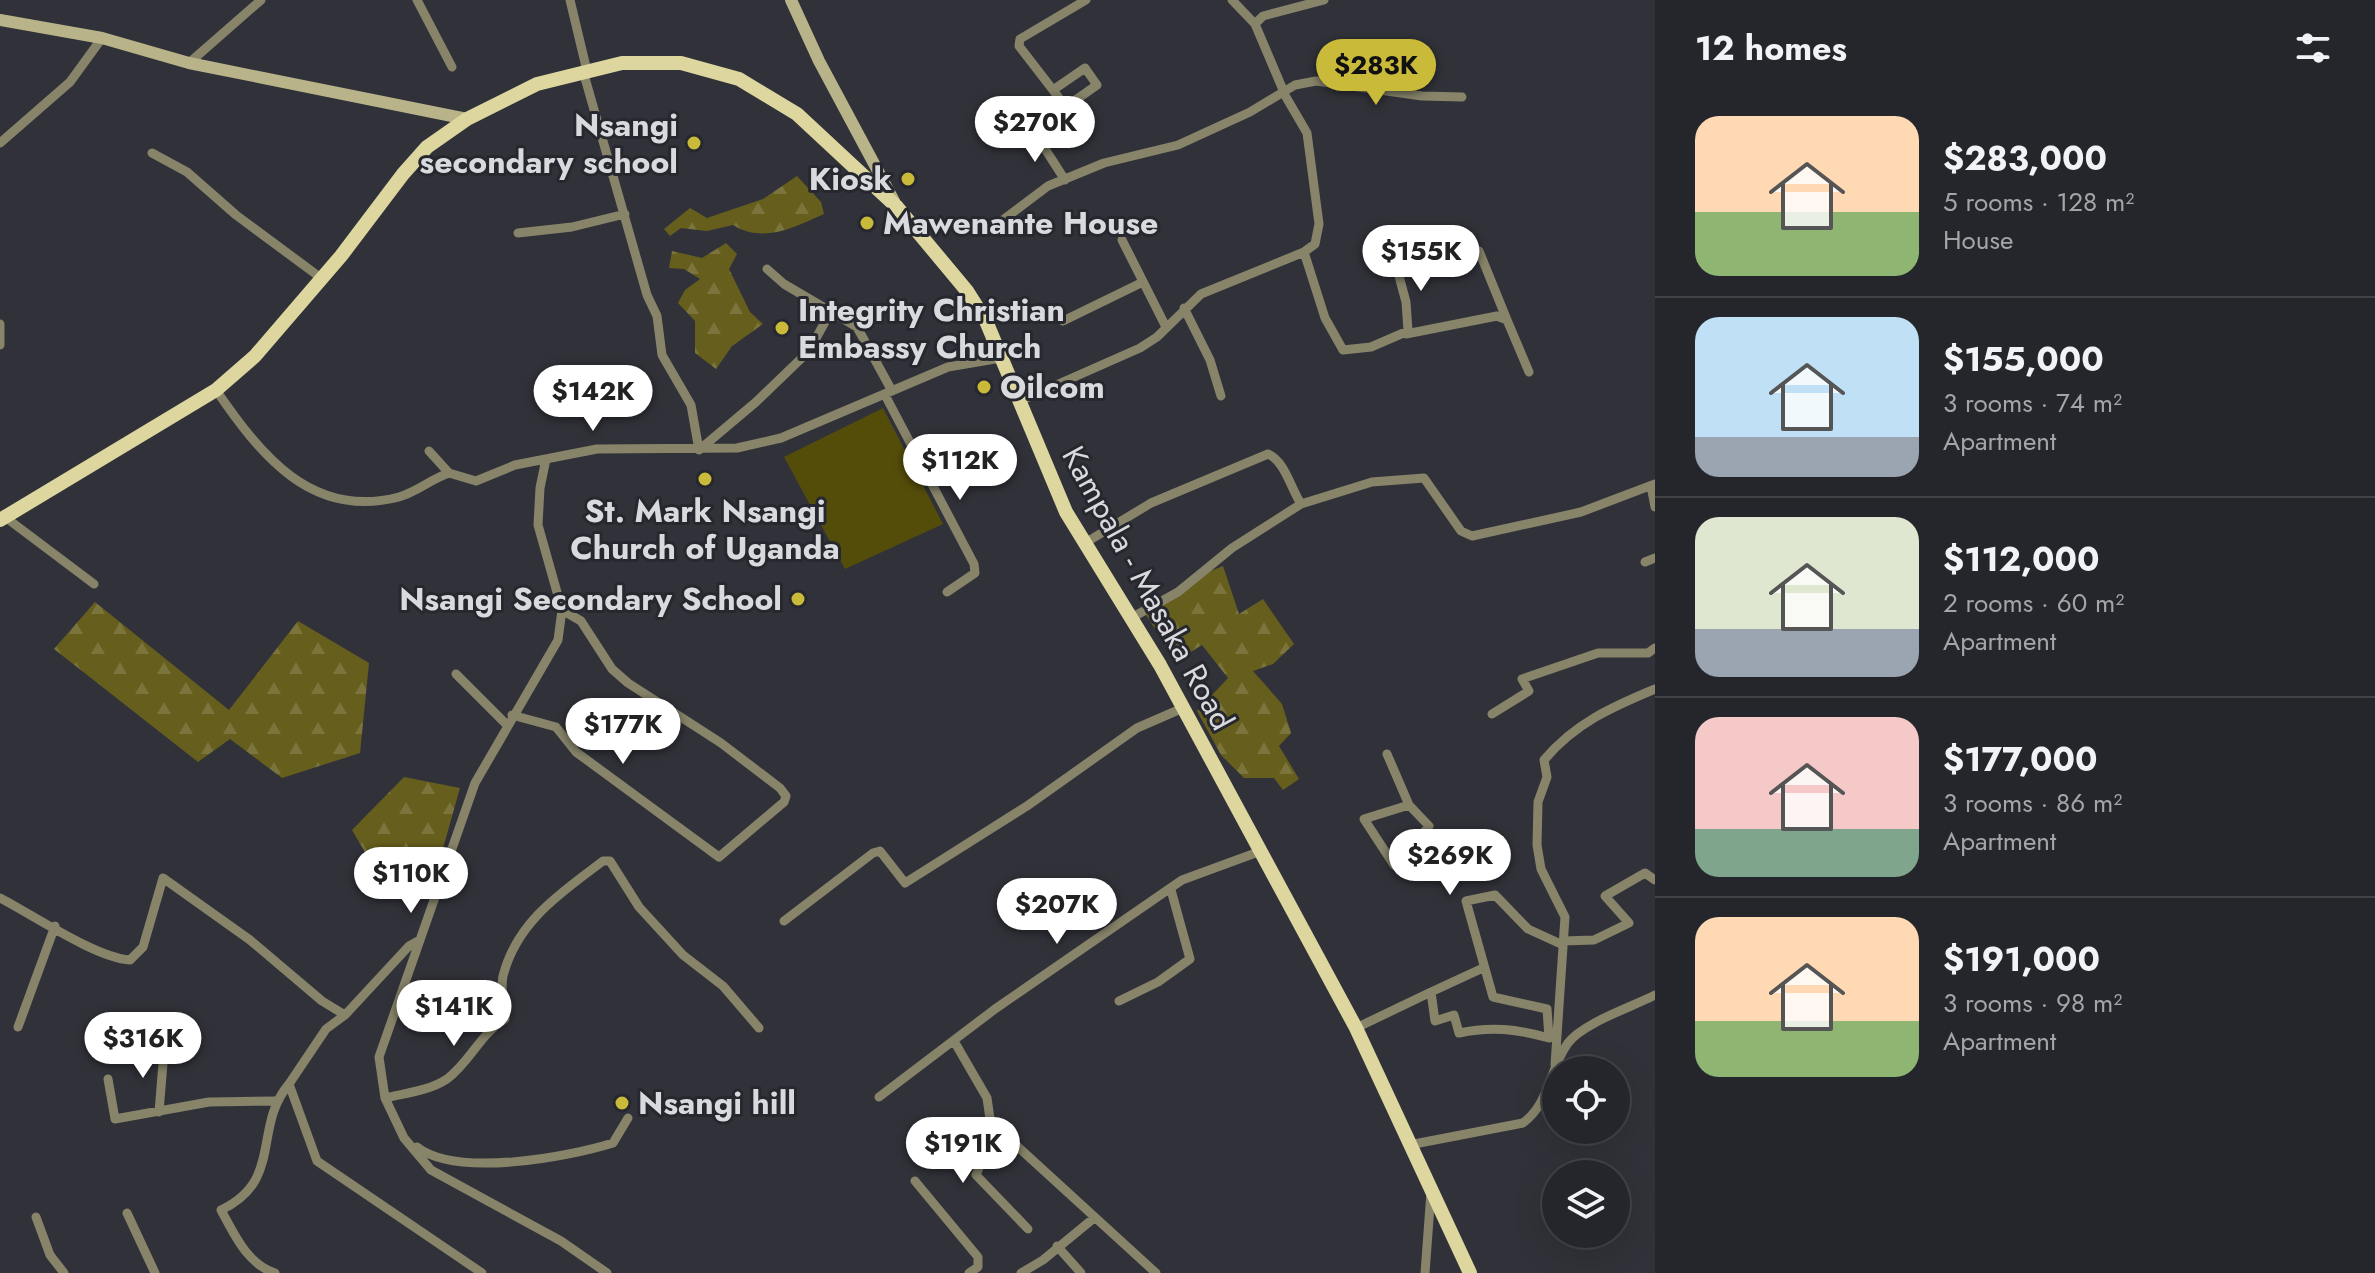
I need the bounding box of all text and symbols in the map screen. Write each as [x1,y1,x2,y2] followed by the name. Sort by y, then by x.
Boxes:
[1695,24,1847,73] text: 12 homes
[2291,26,2335,70] icon: filters
[1320,39,1432,107] pin: $283K
[1334,46,1418,84] text: $283K
[979,96,1091,164] pin: $270K
[420,102,678,185] place label: Nsangi secondary school
[993,103,1077,141] text: $270K
[685,134,703,152] marker: Nsangi secondary school
[1943,134,2107,183] text: $283,000
[1759,148,1855,244] icon: home
[809,156,893,202] place label: Kiosk
[899,170,917,188] marker: Kiosk
[1943,183,2134,221] text: 5 rooms · 128 m²
[883,200,1158,246] place label: Mawenante House
[858,214,876,232] marker: Mawenante House
[1943,221,2013,259] text: House
[1365,225,1477,293] pin: $155K
[1380,232,1462,270] text: $155K
[798,287,1065,370] place label: Integrity Christian Embassy Church
[773,319,791,337] marker: Integrity Christian Embassy Church
[1943,335,2104,384] text: $155,000
[1759,349,1855,445] icon: home
[1000,364,1105,410] place label: Oilcom
[537,365,649,433] pin: $142K
[552,372,634,410] text: $142K
[975,378,993,396] marker: Oilcom
[1943,384,2122,422] text: 3 rooms · 74 m²
[1943,422,2056,460] text: Apartment
[904,434,1016,502] pin: $112K
[1051,438,1245,738] street label: Kampala - Masaka Road
[921,441,999,479] text: $112K
[696,470,714,488] marker: St. Mark Nsangi Church of Uganda
[570,488,840,571] place label: St. Mark Nsangi Church of Uganda
[1943,535,2100,584] text: $112,000
[1759,549,1855,645] icon: home
[399,576,782,622] place label: Nsangi Secondary School
[1943,584,2124,622] text: 2 rooms · 60 m²
[789,590,807,608] marker: Nsangi Secondary School
[1943,622,2056,660] text: Apartment
[567,698,679,766] pin: $177K
[584,705,662,743] text: $177K
[1943,735,2098,784] text: $177,000
[1759,749,1855,845] icon: home
[1943,784,2122,822] text: 3 rooms · 86 m²
[1943,822,2056,860] text: Apartment
[1394,829,1506,897] pin: $269K
[1407,836,1493,874] text: $269K
[355,847,467,915] pin: $110K
[372,854,450,892] text: $110K
[1001,878,1113,946] pin: $207K
[1015,885,1099,923] text: $207K
[1943,935,2100,984] text: $191,000
[1759,949,1855,1045] icon: home
[398,980,510,1048] pin: $141K
[1943,984,2122,1022] text: 3 rooms · 98 m²
[415,987,493,1025] text: $141K
[87,1012,199,1080] pin: $316K
[102,1019,184,1057] text: $316K
[1943,1022,2056,1060] text: Apartment
[1542,1056,1630,1248] map controls
[1542,1056,1630,1144] button: locate
[638,1080,796,1126] place label: Nsangi hill
[613,1094,631,1112] marker: Nsangi hill
[907,1117,1019,1185] pin: $191K
[924,1124,1002,1162] text: $191K
[1542,1160,1630,1248] button: layers

